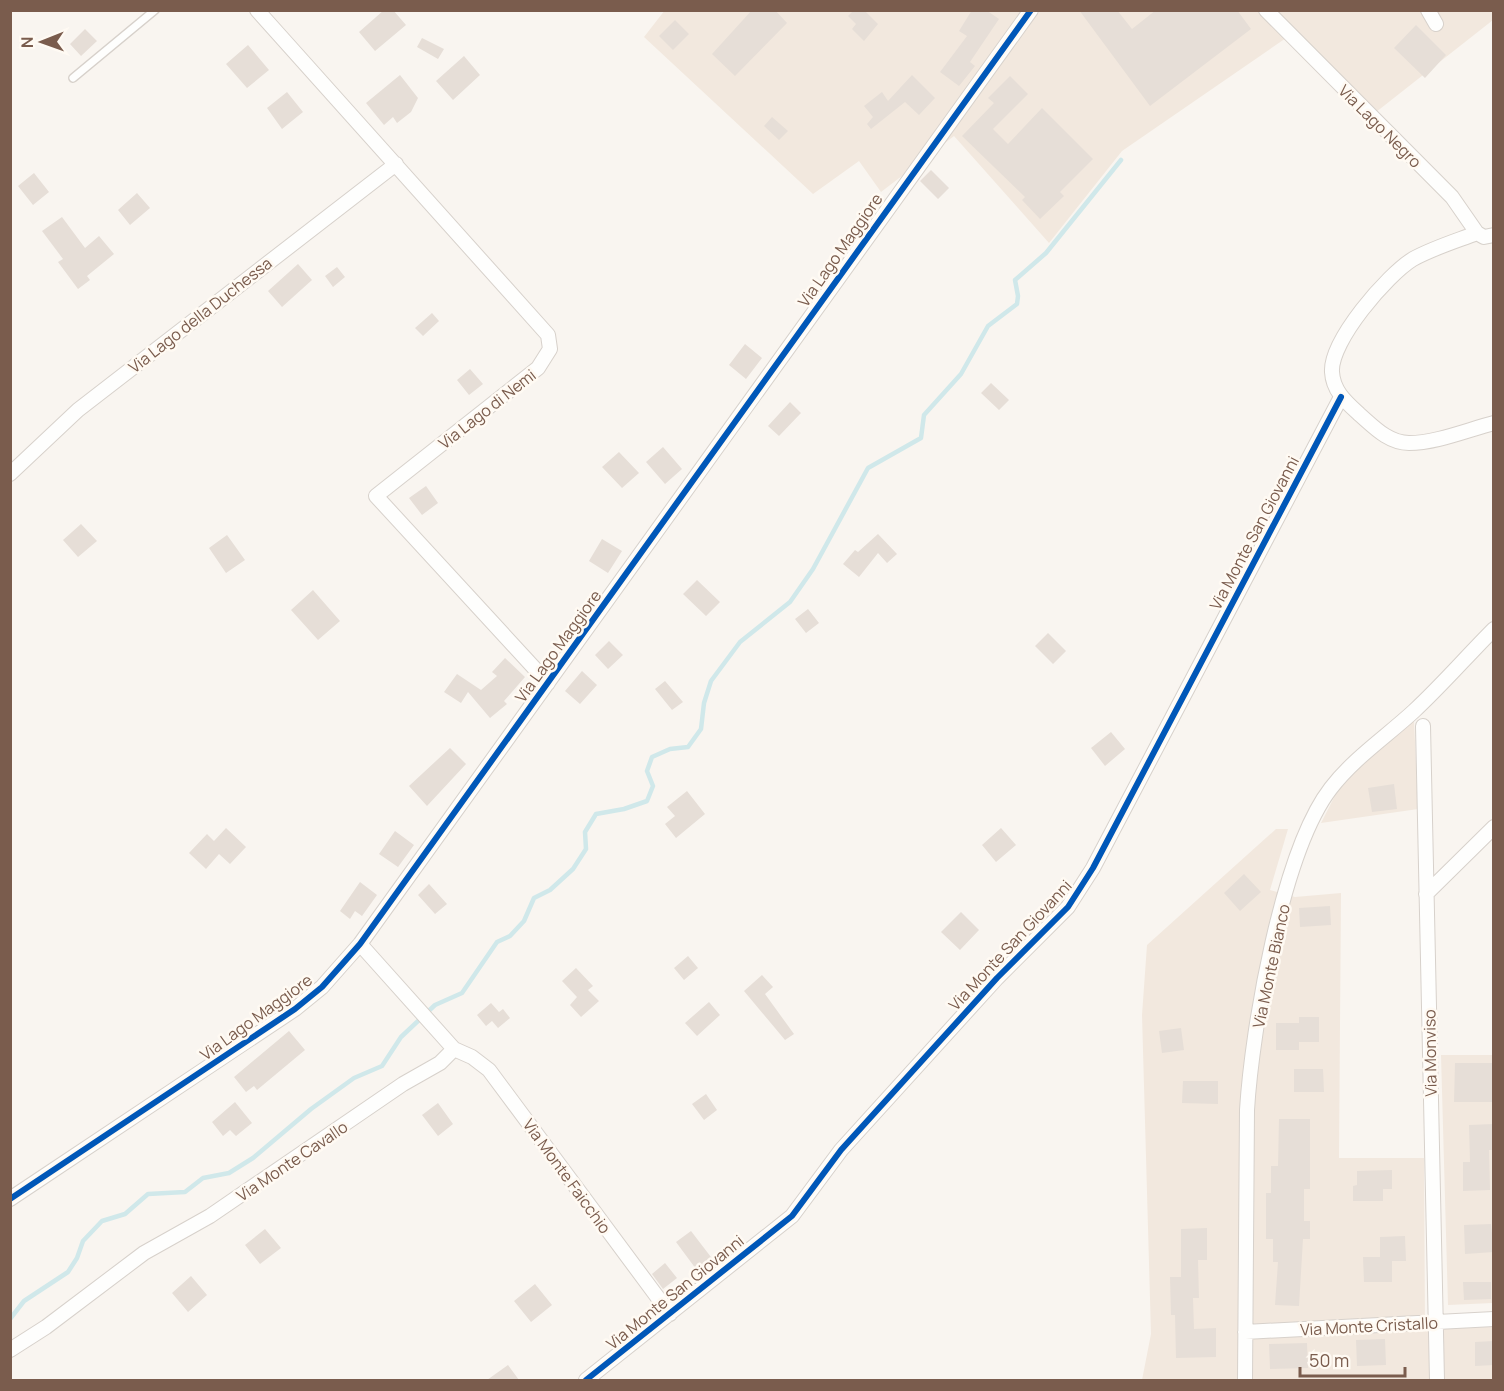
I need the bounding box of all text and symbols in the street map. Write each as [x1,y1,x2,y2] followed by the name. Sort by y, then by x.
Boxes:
[12,12,72,72] north arrow
[16,36,38,48] text: N
[1334,80,1426,172] street label: Via Lago Negro
[793,189,887,311] street label: Via Lago Maggiore
[124,252,276,378] street label: Via Lago della Duchessa
[434,364,540,454] street label: Via Lago di Nemi
[1204,452,1304,614] street label: Via Monte San Giovanni
[510,585,606,707] street label: Via Lago Maggiore
[944,875,1076,1015] street label: Via Monte San Giovanni
[1247,902,1295,1030] street label: Via Monte Bianco
[195,969,317,1065] street label: Via Lago Maggiore
[1418,1009,1442,1097] street label: Via Monviso
[518,1114,616,1238] street label: Via Monte Faicchio
[232,1116,352,1206] street label: Via Monte Cavallo
[602,1230,748,1354] street label: Via Monte San Giovanni
[1300,1311,1438,1341] street label: Via Monte Cristallo
[1300,1340,1405,1378] scale bar
[1309,1348,1349,1372] text: 50 m

